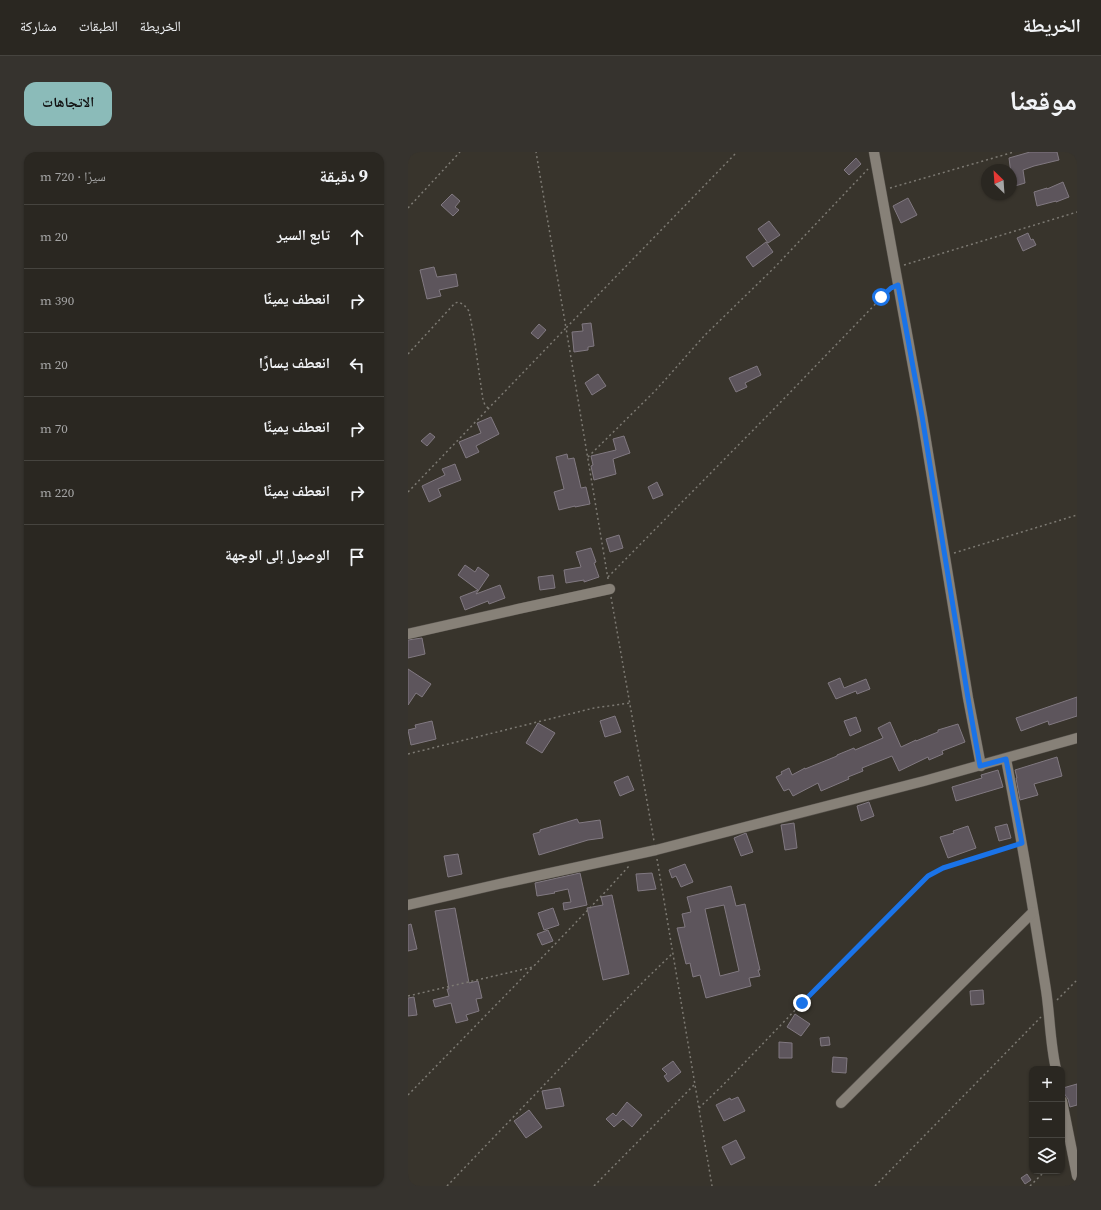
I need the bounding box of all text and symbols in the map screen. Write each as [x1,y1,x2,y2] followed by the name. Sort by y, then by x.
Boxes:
[1023,12,1081,38] text: الخريطة
[20,16,57,36] text: مشاركة
[79,16,118,36] text: الطبقات
[140,16,181,36] text: الخريطة
[1009,81,1077,119] text: موقعنا
[24,82,112,126] button: الاتجاهات
[319,164,368,188] text: 9 دقيقة
[981,164,1017,200] north arrow
[40,168,106,185] text: سيرًا · 720 m
[277,224,330,245] text: تابع السير
[346,226,368,248] icon: ahead
[40,228,68,245] text: 20 m
[263,288,330,309] text: انعطف يمينًا
[872,288,890,306] route start
[346,290,368,312] icon: right
[40,292,74,309] text: 390 m
[259,352,330,373] text: انعطف يسارًا
[346,354,368,376] icon: left
[40,356,68,373] text: 20 m
[263,416,330,437] text: انعطف يمينًا
[346,418,368,440] icon: right
[40,420,68,437] text: 70 m
[263,480,330,501] text: انعطف يمينًا
[346,482,368,504] icon: right
[40,484,74,501] text: 220 m
[225,544,330,565] text: الوصول إلى الوجهة
[346,546,368,568] icon: arrive
[793,994,811,1012] route end
[1029,1066,1065,1174] map controls
[1029,1066,1065,1102] button: +
[1029,1102,1065,1138] button: −
[1029,1138,1065,1174] button: layers

